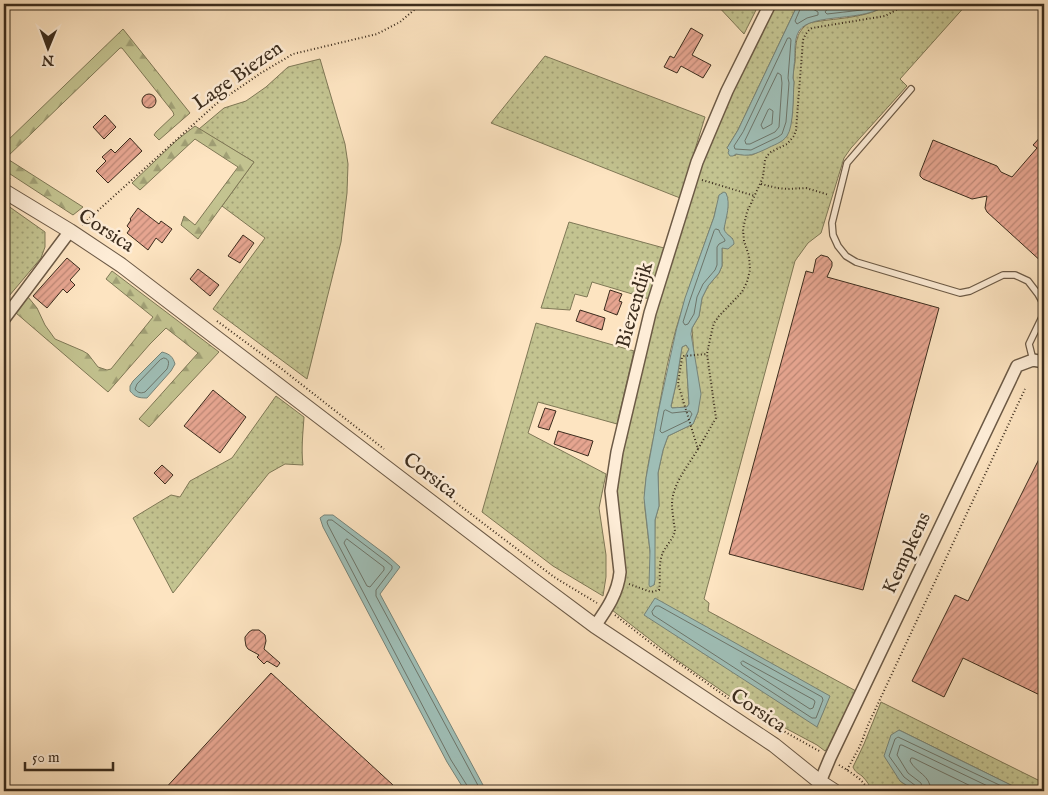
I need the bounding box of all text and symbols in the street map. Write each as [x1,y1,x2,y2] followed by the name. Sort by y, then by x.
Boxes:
[22,22,72,72] north arrow
[188,36,288,116] street label: Lage Biezen
[42,51,55,69] text: N
[73,204,139,259] street label: Corsica
[611,259,659,351] street label: Biezendijk
[398,447,463,505] street label: Corsica
[877,508,937,598] street label: Kempkens
[725,683,791,739] street label: Corsica
[25,740,112,772] scale bar
[32,748,60,767] text: 50 m

